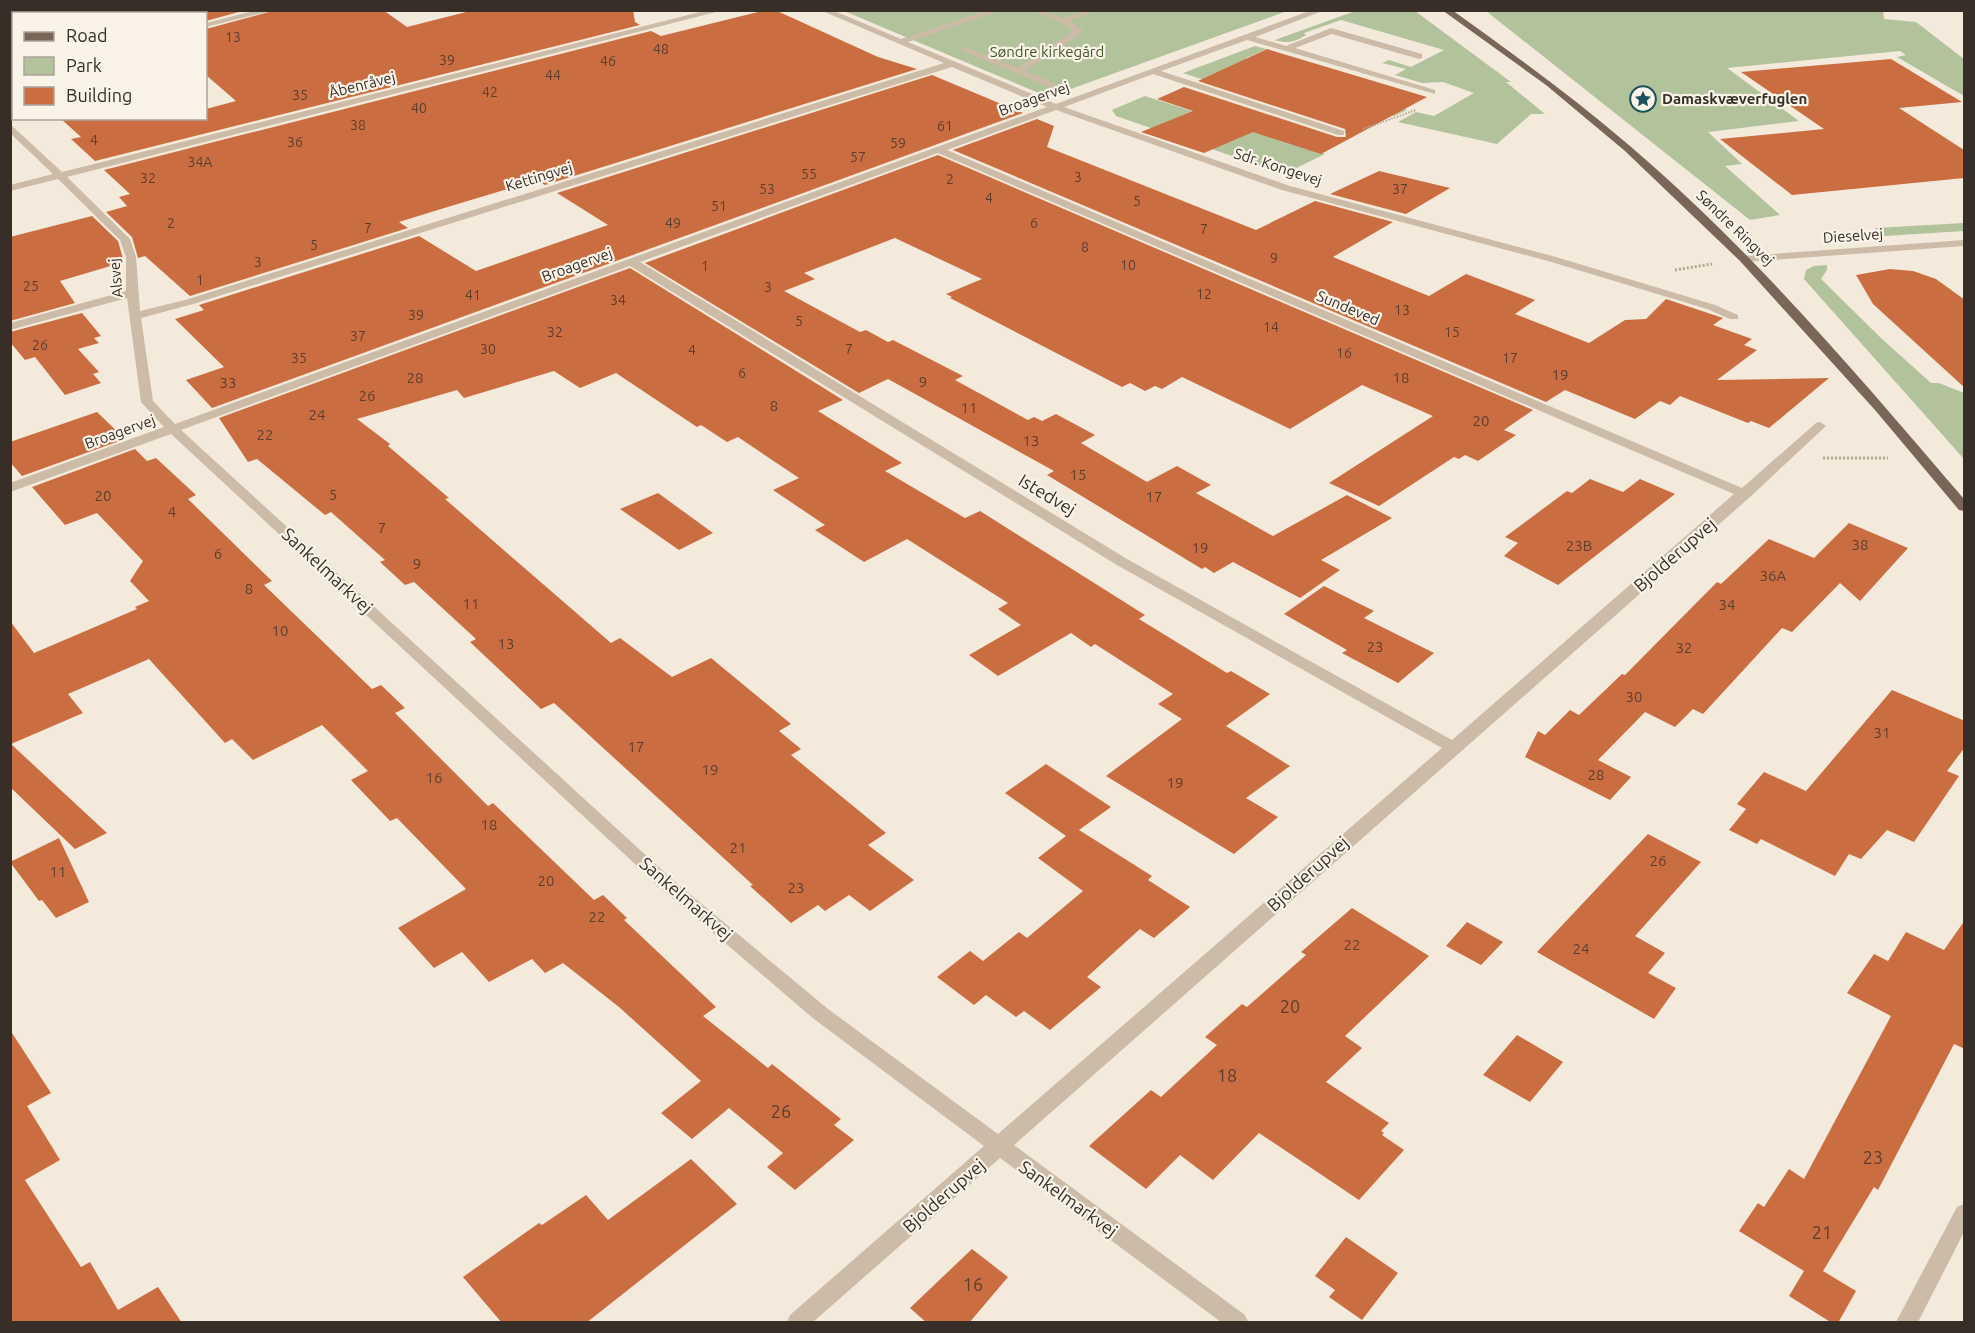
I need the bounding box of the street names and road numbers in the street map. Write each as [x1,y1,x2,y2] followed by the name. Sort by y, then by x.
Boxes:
[327,68,397,101] street label: Åbenråvej
[996,78,1071,119] street label: Broagervej
[1232,144,1324,189] street label: Sdr. Kongevej
[503,158,574,195] street label: Kettingvej
[1693,187,1777,269] street label: Søndre Ringvej
[1822,225,1884,246] street label: Dieselvej
[539,244,614,285] street label: Broagervej
[105,258,126,298] street label: Alsvej
[1314,287,1382,328] street label: Sundeved
[82,411,157,452] street label: Broagervej
[1015,469,1080,519] street label: Istedvej
[1629,513,1719,595] street label: Bjolderupvej
[278,523,377,617] street label: Sankelmarkvej
[1263,832,1352,915] street label: Bjolderupvej
[636,853,737,944] street label: Sankelmarkvej
[898,1154,988,1236] street label: Bjolderupvej
[1016,1156,1121,1240] street label: Sankelmarkvej

